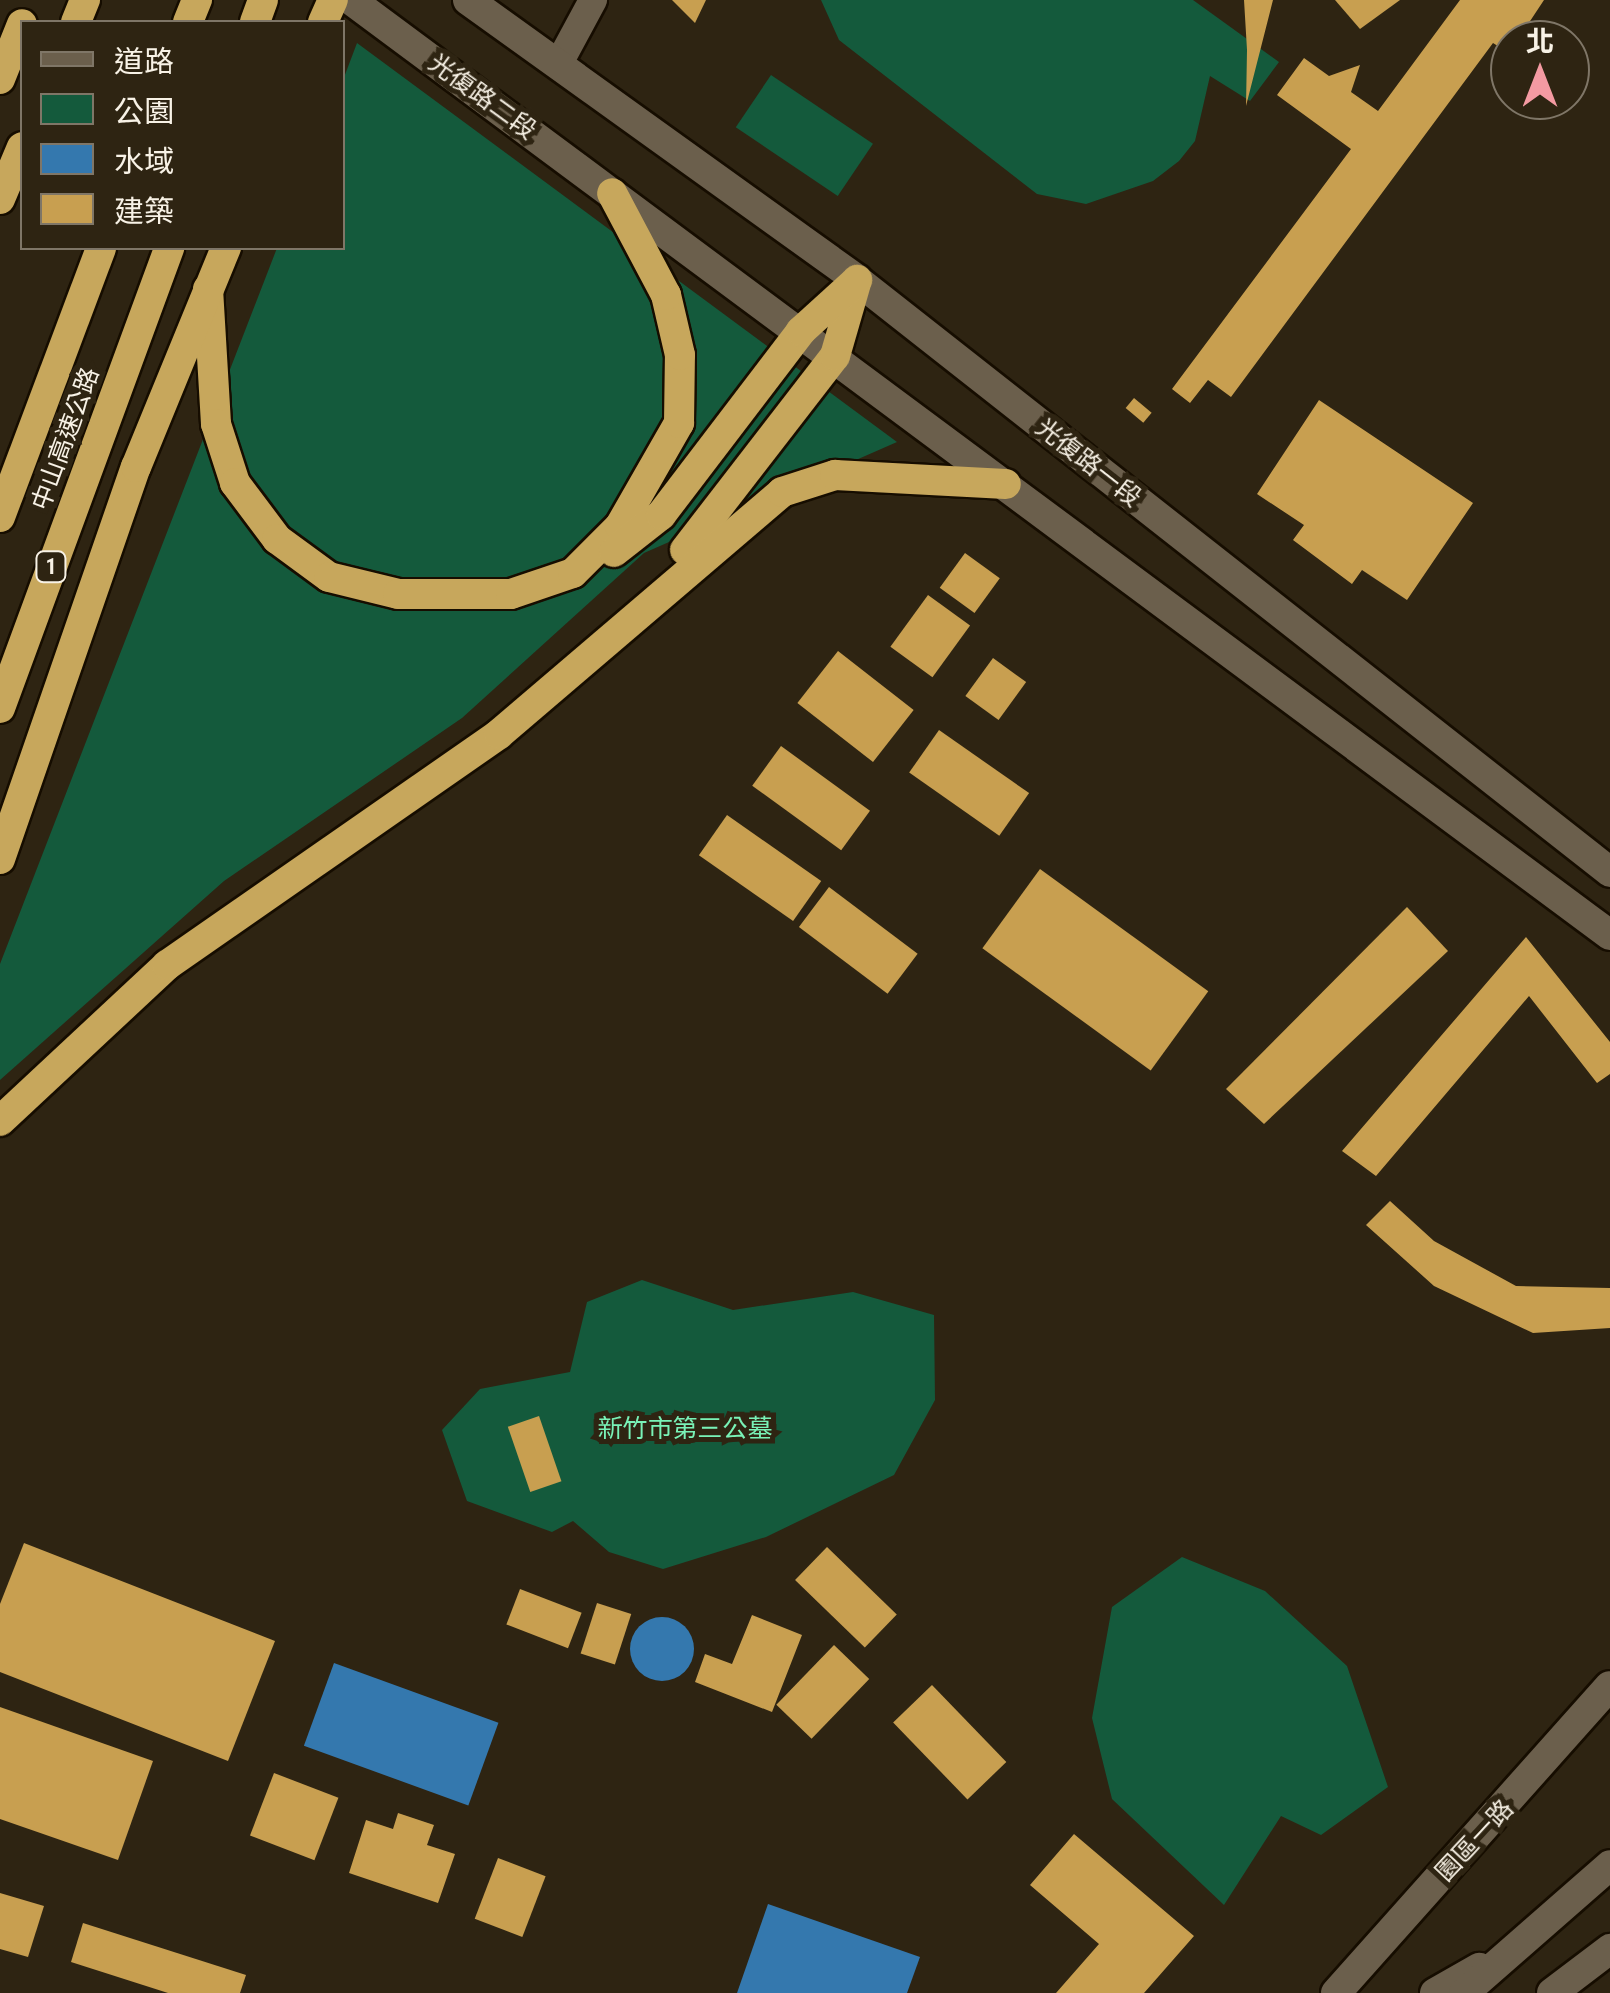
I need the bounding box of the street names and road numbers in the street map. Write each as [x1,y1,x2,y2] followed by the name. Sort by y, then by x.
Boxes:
[423,48,541,146] street label: 光復路二段
[26,363,106,515] street label: 中山高速公路
[1030,413,1146,513] street label: 光復路一段
[34,550,68,584] road number: 1
[1430,1794,1520,1888] street label: 園區一路

